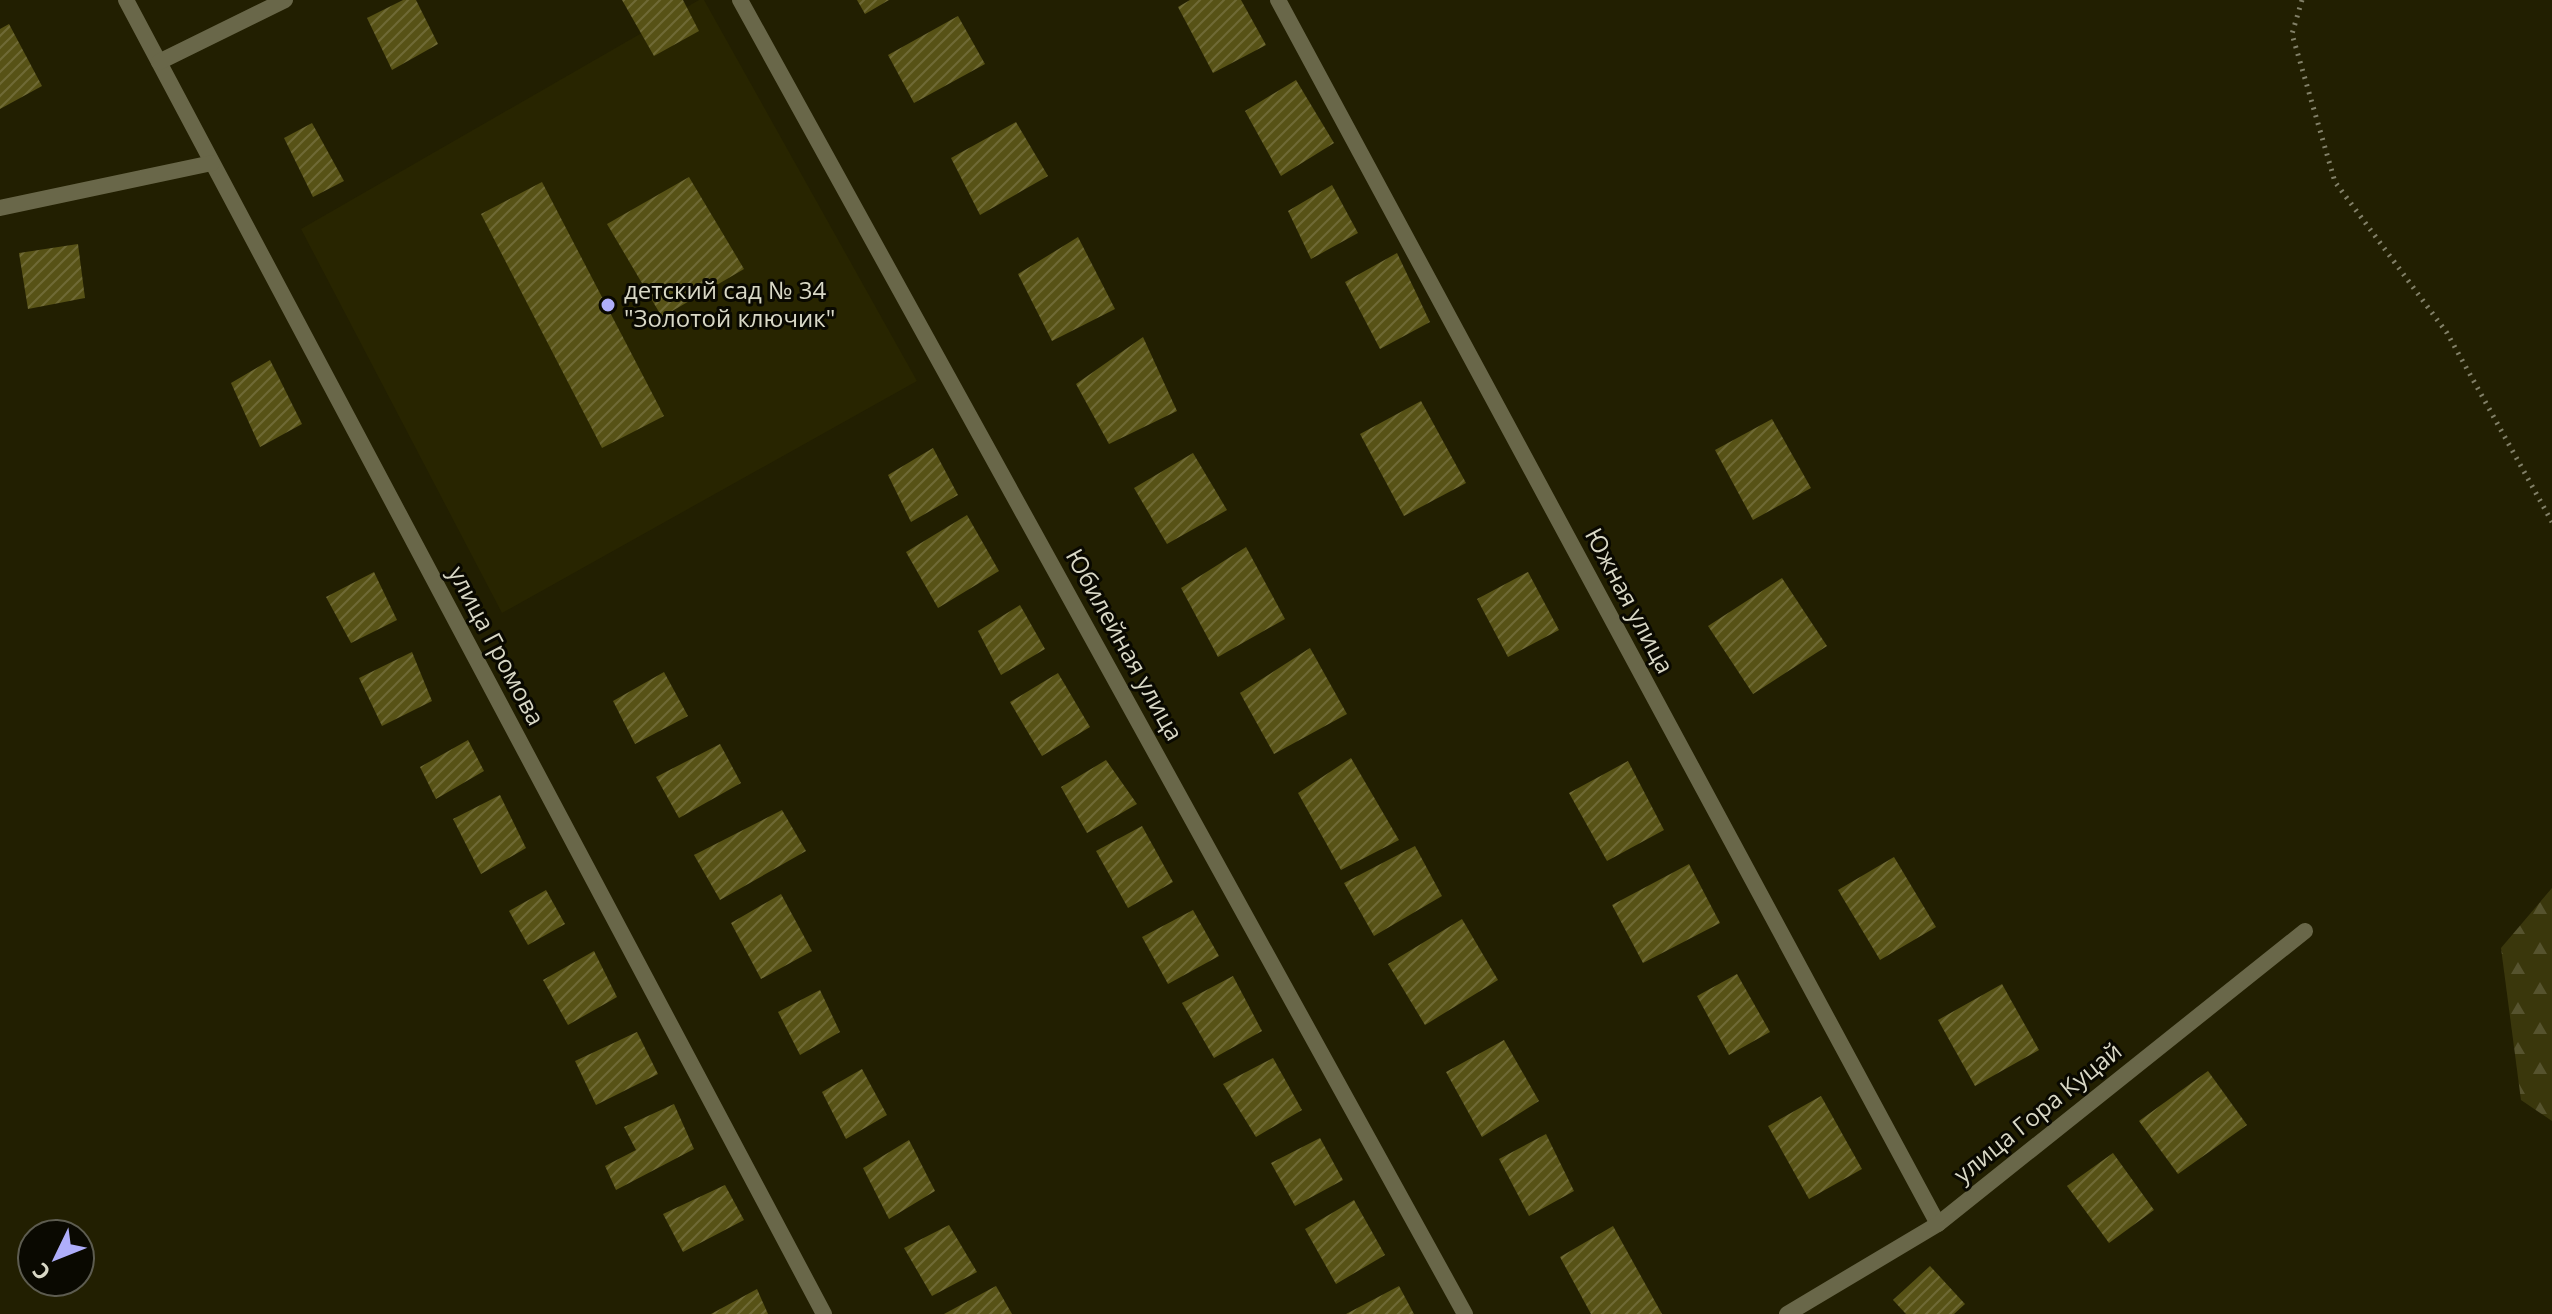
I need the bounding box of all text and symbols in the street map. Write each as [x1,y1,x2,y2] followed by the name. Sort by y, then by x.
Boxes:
[624,273,835,334] place label: детский сад № 34 "Золотой ключик"
[599,296,617,314] marker: детский сад № 34 "Золотой ключик"
[1578,522,1683,679] street label: Южная улица
[1059,542,1192,746] street label: Юбилейная улица
[441,560,553,731] street label: улица Громова
[1946,1034,2128,1190] street label: улица Гора Куцай
[16,1218,96,1298] north arrow
[25,1257,56,1288] text: С

